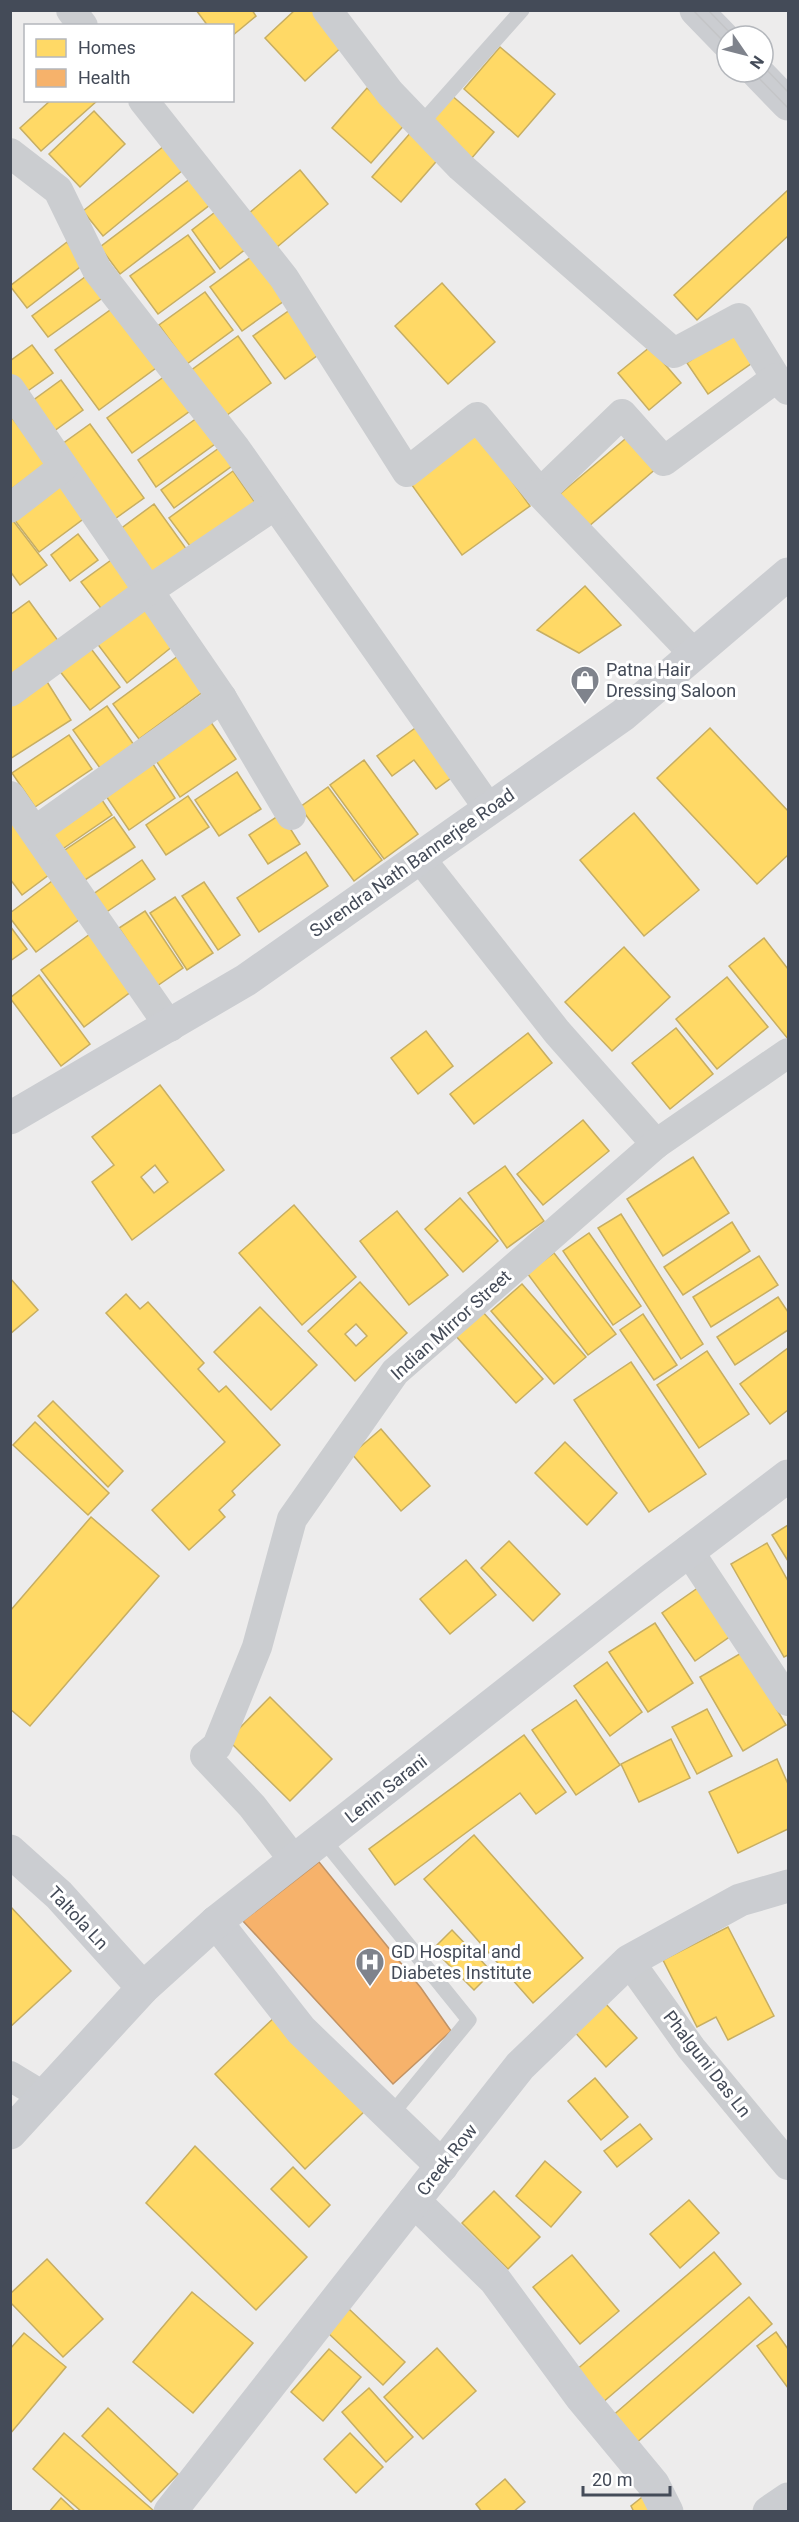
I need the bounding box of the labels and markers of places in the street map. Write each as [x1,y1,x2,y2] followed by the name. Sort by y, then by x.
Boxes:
[606,659,736,701] place label: Patna Hair Dressing Saloon
[569,664,601,706] shop icon: Patna Hair Dressing Saloon
[391,1941,531,1983] place label: GD Hospital and Diabetes Institute
[354,1946,386,1988] hospital icon: GD Hospital and Diabetes Institute

